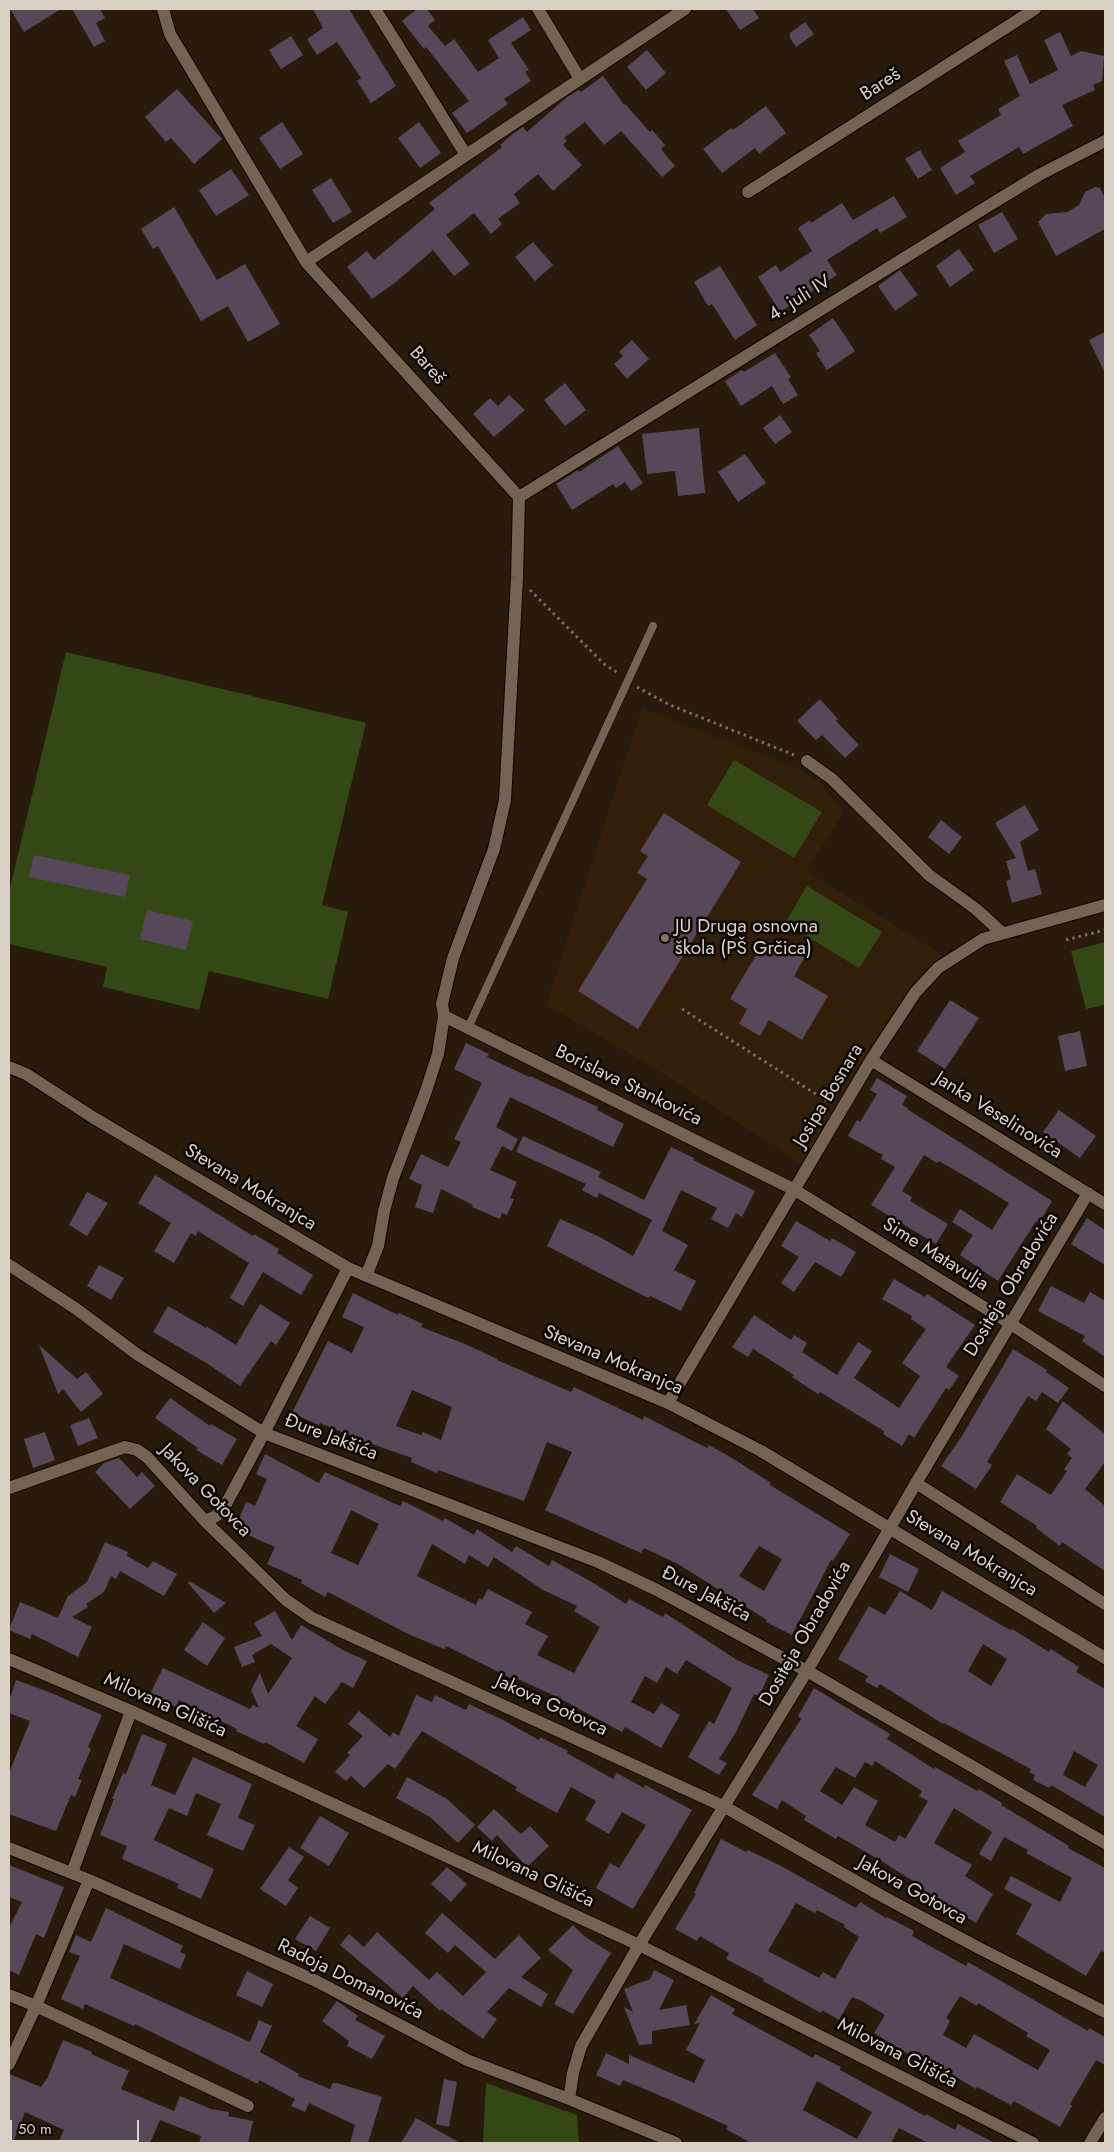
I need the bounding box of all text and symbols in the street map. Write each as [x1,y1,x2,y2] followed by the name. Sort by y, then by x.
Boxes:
[857,64,905,106] street label: Bareš
[765,271,835,327] street label: 4. juli IV
[404,342,450,390] street label: Bareš
[675,916,818,960] place label: JU Druga osnovna škola (PŠ Grčica)
[659,932,671,944] marker: JU Druga osnovna škola (PŠ Grčica)
[789,1040,869,1152] street label: Josipa Bosnara
[551,1041,705,1131] street label: Borislava Stankovića
[930,1068,1066,1164] street label: Janka Veselinovića
[180,1140,320,1236] street label: Stevana Mokranjca
[960,1209,1064,1361] street label: Dositeja Obradovića
[878,1213,992,1297] street label: Sime Matavulja
[540,1321,686,1401] street label: Stevana Mokranjca
[281,1410,381,1466] street label: Đure Jakšića
[155,1440,255,1542] street label: Jakova Gotovca
[901,1506,1041,1602] street label: Stevana Mokranjca
[755,1557,857,1711] street label: Dositeja Obradovića
[658,1562,754,1628] street label: Đure Jakšića
[100,1669,230,1743] street label: Milovana Glišića
[491,1670,611,1742] street label: Jakova Gotovca
[468,1837,598,1913] street label: Milovana Glišića
[854,1852,970,1930] street label: Jakova Gotovca
[273,1935,427,2025] street label: Radoja Domanovića
[833,2014,961,2094] street label: Milovana Glišića
[12,2110,141,2142] scale bar
[18,2118,52,2140] text: 50 m

